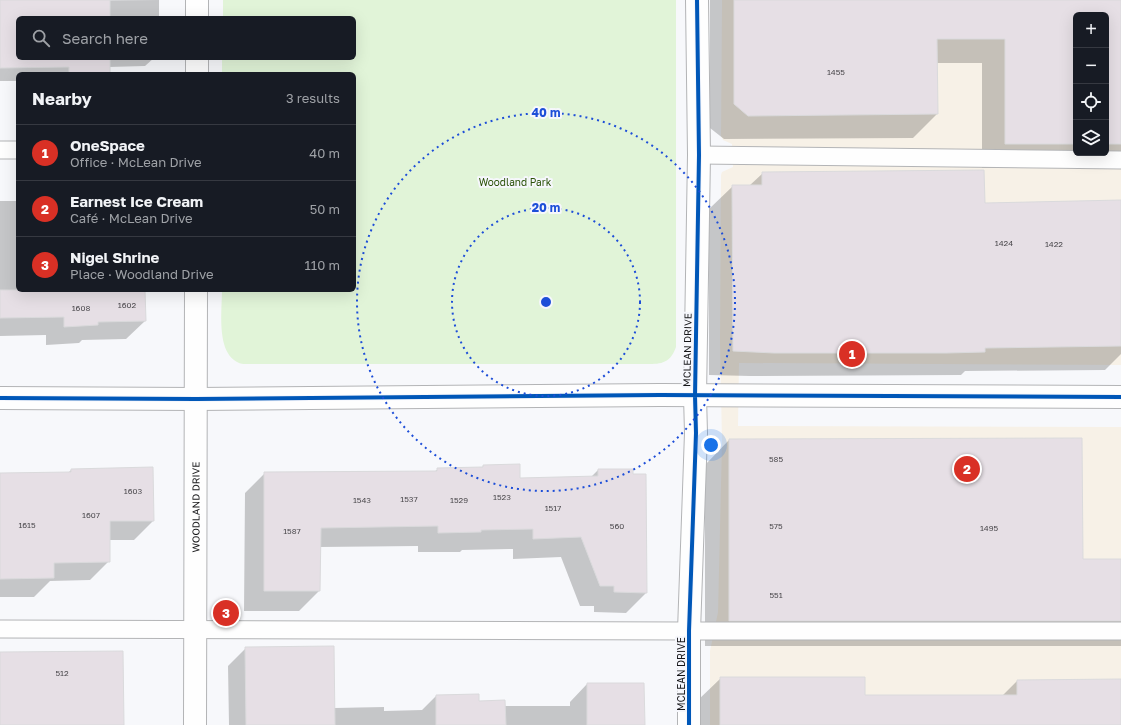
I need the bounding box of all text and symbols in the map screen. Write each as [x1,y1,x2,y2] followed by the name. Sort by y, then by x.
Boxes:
[1073,12,1109,156] map controls
[1073,12,1109,48] button: +
[16,16,356,60] search box
[30,27,52,49] icon: search
[62,29,148,47] text: Search here
[1073,48,1109,84] button: −
[827,67,845,77] house number: 1455
[1073,84,1109,120] button: locate
[32,88,92,109] text: Nearby
[286,90,340,106] text: 3 results
[532,105,560,120] text: 40 m
[1073,120,1109,156] button: layers
[70,136,145,154] text: OneSpace
[42,145,48,161] text: 1
[309,145,340,161] text: 40 m
[70,154,202,170] text: Office · McLean Drive
[479,176,552,188] park label: Woodland Park
[70,192,203,210] text: Earnest Ice Cream
[532,200,560,215] text: 20 m
[41,201,49,217] text: 2
[310,201,340,217] text: 50 m
[70,210,193,226] text: Café · McLean Drive
[995,238,1013,248] house number: 1424
[1045,239,1063,249] house number: 1422
[70,248,159,266] text: Nigel Shrine
[41,257,49,273] text: 3
[305,257,340,273] text: 110 m
[70,266,214,282] text: Place · Woodland Drive
[539,295,553,309] centre of rings
[118,300,137,310] house number: 1602
[72,303,90,313] house number: 1608
[680,313,694,387] street label: MCLEAN DRIVE
[839,339,865,369] pin: 1
[701,435,721,455] your location
[769,454,783,464] house number: 585
[954,454,980,484] pin: 2
[189,462,202,552] street label: WOODLAND DRIVE
[124,486,142,496] house number: 1603
[493,492,511,502] house number: 1523
[400,494,418,504] house number: 1537
[353,495,371,505] house number: 1543
[450,495,468,505] house number: 1529
[545,503,561,513] house number: 1517
[82,510,100,520] house number: 1607
[18,520,36,530] house number: 1615
[610,521,624,531] house number: 560
[769,521,783,531] house number: 575
[980,523,998,533] house number: 1495
[283,526,301,536] house number: 1587
[769,590,783,600] house number: 551
[213,598,239,628] pin: 3
[675,637,687,711] street label: MCLEAN DRIVE
[55,668,69,678] house number: 512

